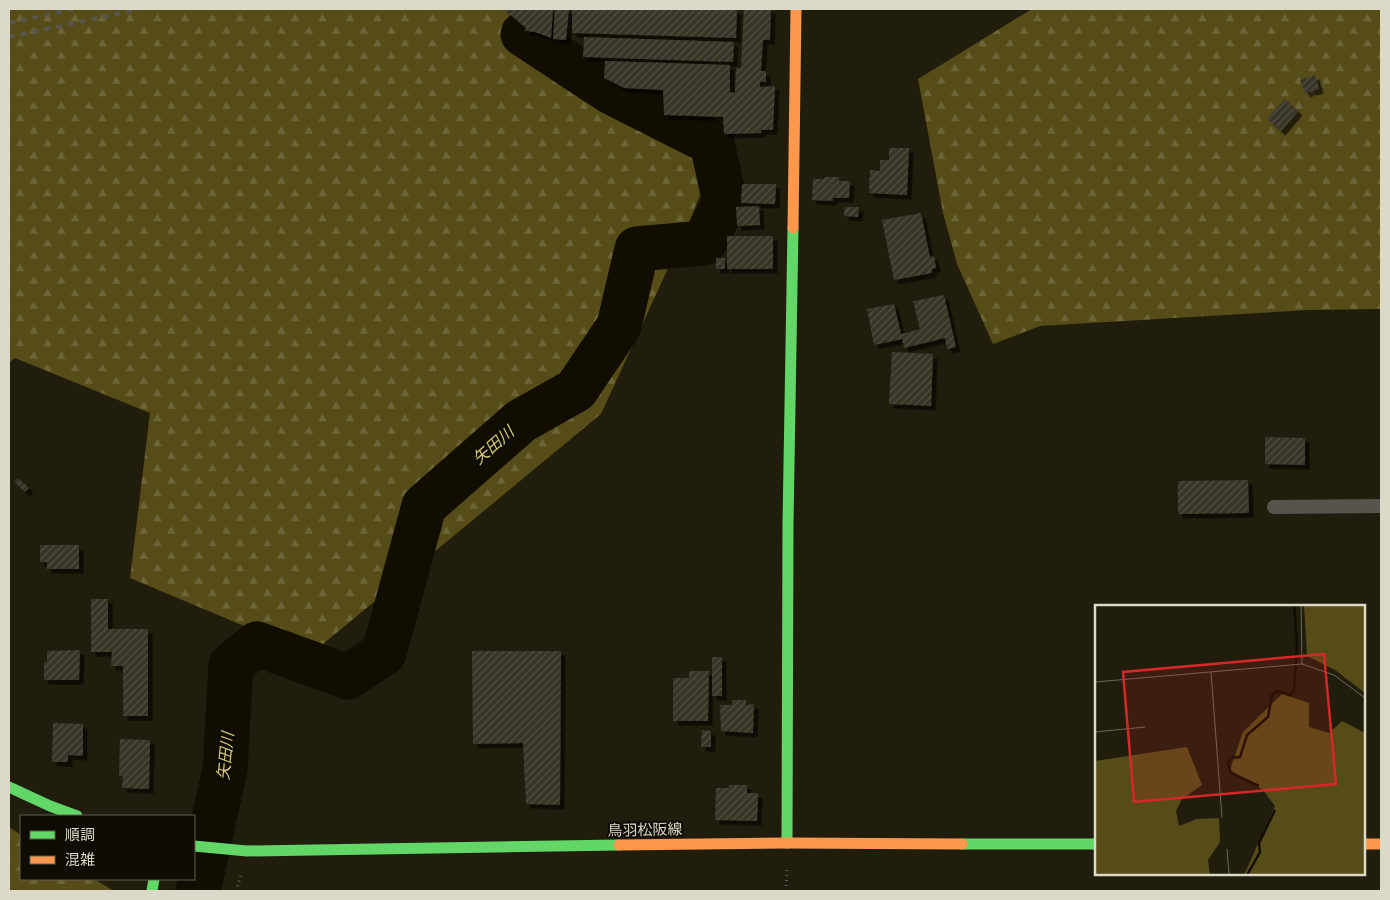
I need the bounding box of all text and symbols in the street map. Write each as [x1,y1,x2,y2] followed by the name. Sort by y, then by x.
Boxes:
[469,421,519,468] water label: 矢田川
[1095,605,1365,875] inset map
[214,729,238,781] water label: 矢田川
[20,815,195,880] legend
[607,820,683,840] street label: 鳥羽松阪線
[65,826,95,844] text: 順調
[65,851,95,869] text: 混雑

